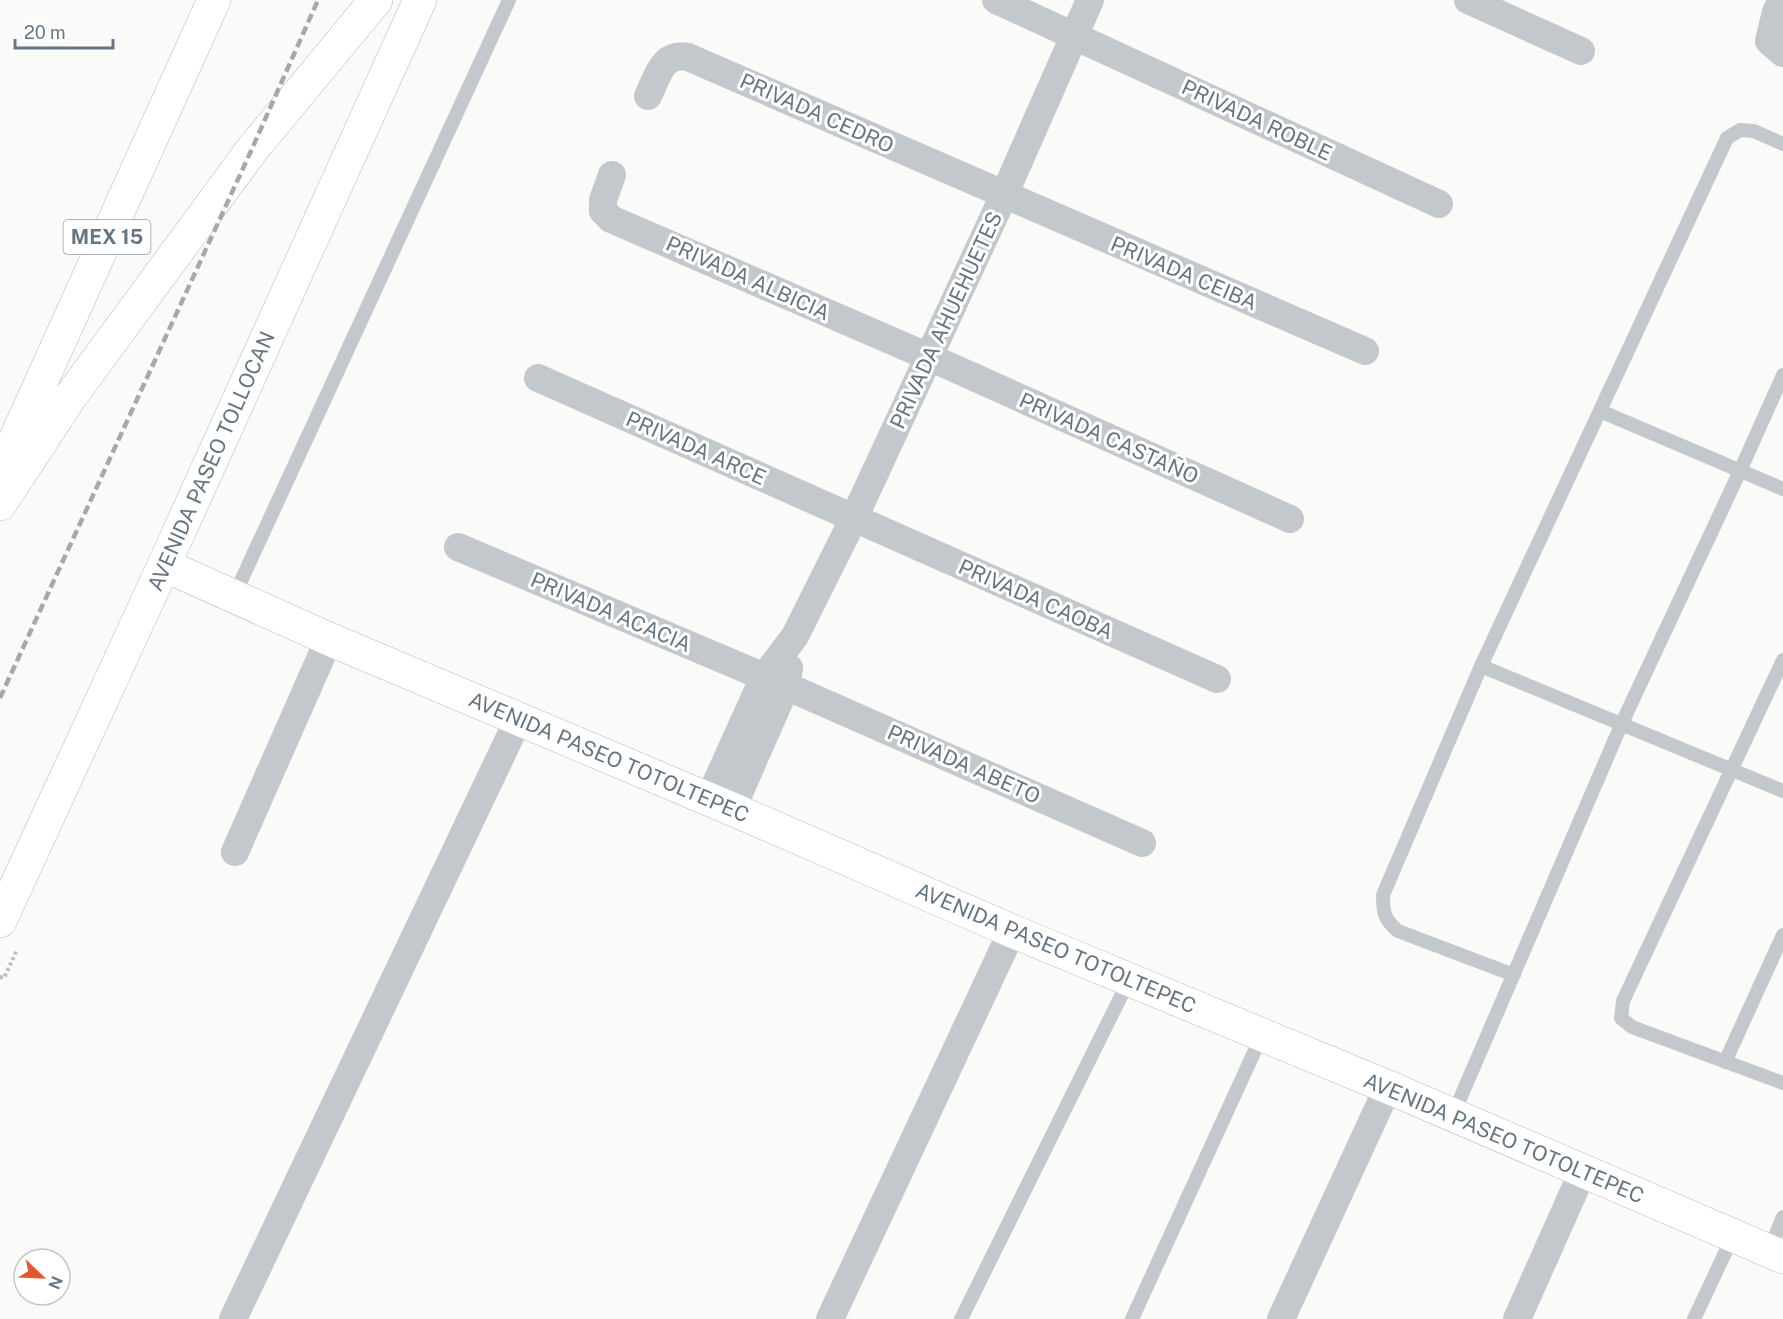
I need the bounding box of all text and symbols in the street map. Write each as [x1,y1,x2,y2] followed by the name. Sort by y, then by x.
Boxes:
[15,12,112,50] scale bar
[24,22,66,43] text: 20 m
[736,68,898,158] street label: PRIVADA CEDRO
[1178,74,1336,166] street label: PRIVADA ROBLE
[885,207,1007,433] street label: PRIVADA AHUEHUETES
[63,220,150,254] road number: MEX 15
[662,231,834,325] street label: PRIVADA ALBICIA
[1107,231,1261,315] street label: PRIVADA CEIBA
[142,327,280,595] street label: AVENIDA PASEO TOLLOCAN
[1016,387,1202,489] street label: PRIVADA CASTAÑO
[622,406,770,490] street label: PRIVADA ARCE
[955,554,1117,644] street label: PRIVADA CAOBA
[527,567,695,657] street label: PRIVADA ACACIA
[465,686,753,828] street label: AVENIDA PASEO TOTOLTEPEC
[884,719,1044,809] street label: PRIVADA ABETO
[912,877,1200,1019] street label: AVENIDA PASEO TOTOLTEPEC
[1360,1067,1648,1209] street label: AVENIDA PASEO TOTOLTEPEC
[12,1247,72,1307] north arrow
[44,1273,67,1292] text: N

